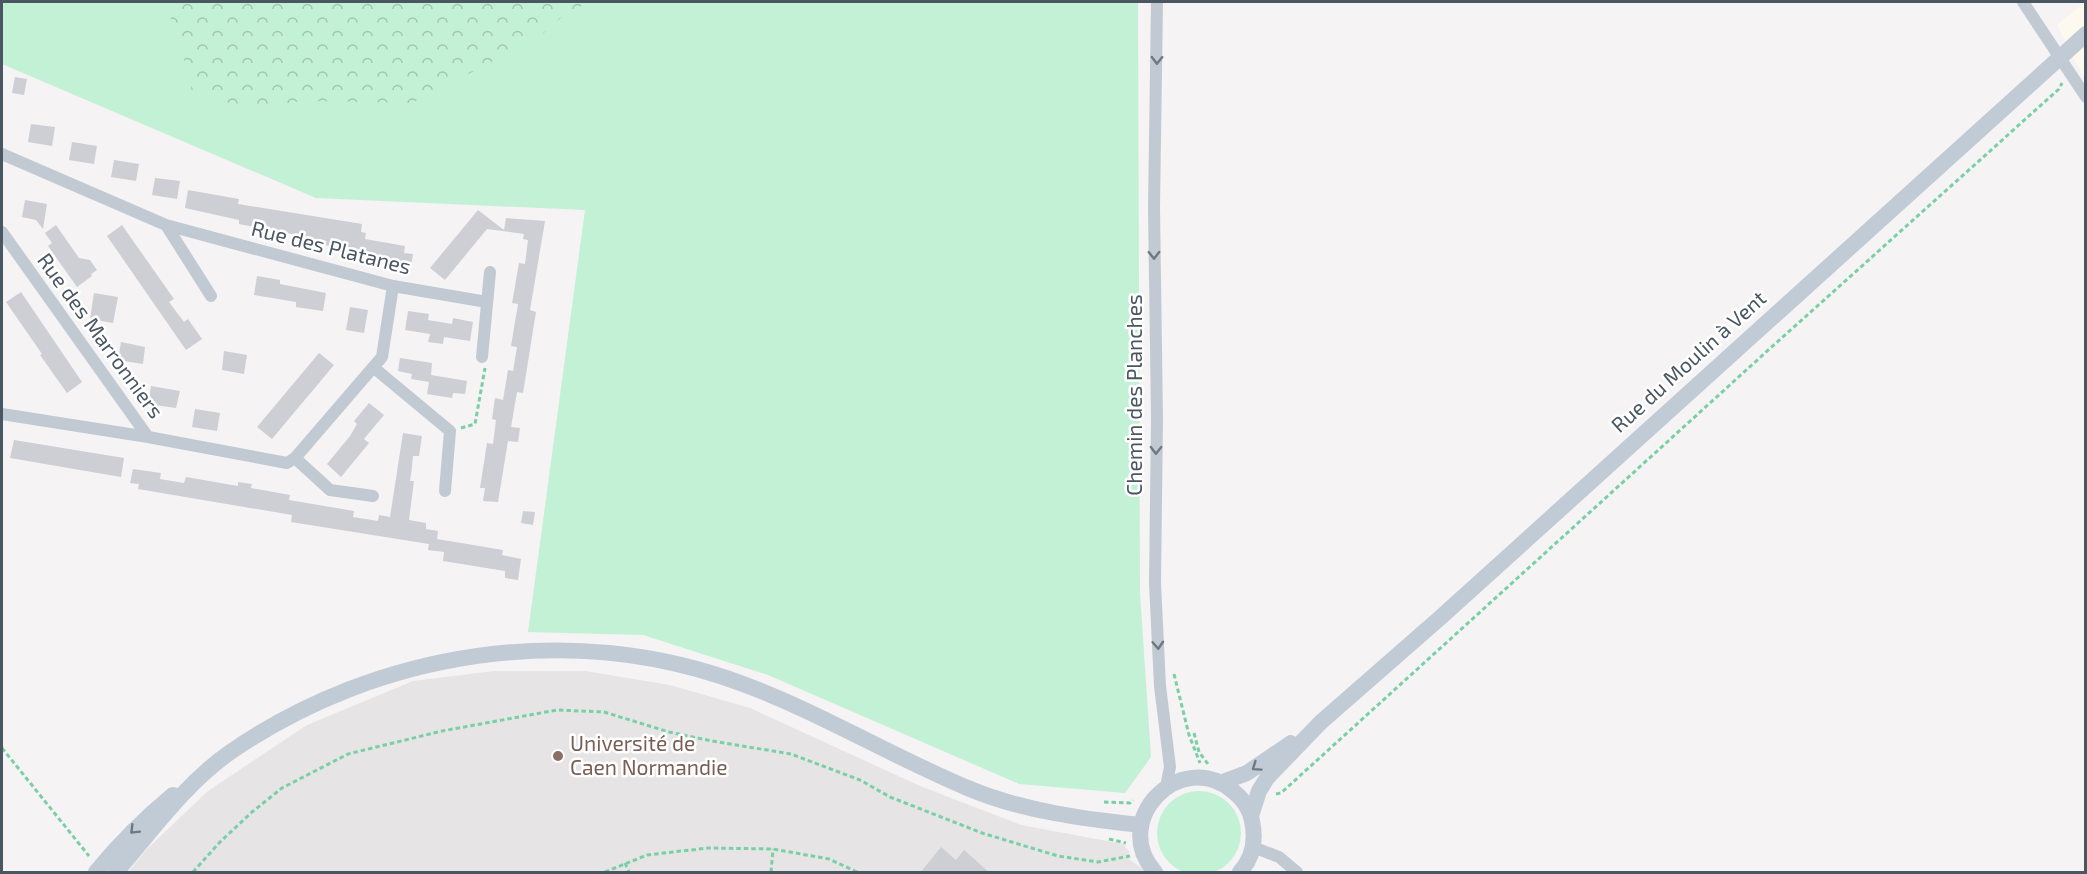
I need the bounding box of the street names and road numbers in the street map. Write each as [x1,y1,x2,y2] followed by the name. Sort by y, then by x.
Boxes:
[249,215,414,278] street label: Rue des Platanes
[33,248,170,423] street label: Rue des Marronniers
[1606,285,1770,437] street label: Rue du Moulin à Vent
[1121,294,1146,496] street label: Chemin des Planches

